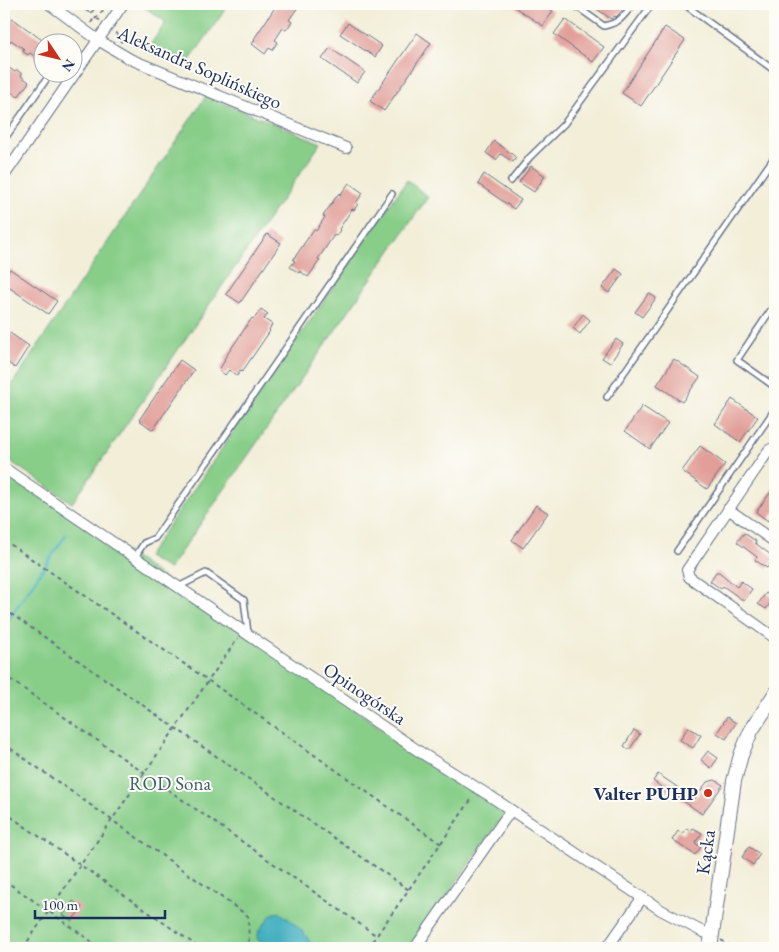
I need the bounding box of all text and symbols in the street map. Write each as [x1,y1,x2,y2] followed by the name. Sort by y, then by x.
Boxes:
[113,20,286,115] street label: Aleksandra Soplińskiego
[32,32,82,82] north arrow
[58,56,79,76] text: N
[318,656,411,731] street label: Opinogórska
[129,771,211,796] park label: ROD Sona
[593,781,698,806] place label: Valter PUHP
[702,787,714,799] marker: Valter PUHP
[690,828,721,876] street label: Kącka
[35,887,165,919] scale bar
[42,895,79,914] text: 100 m

